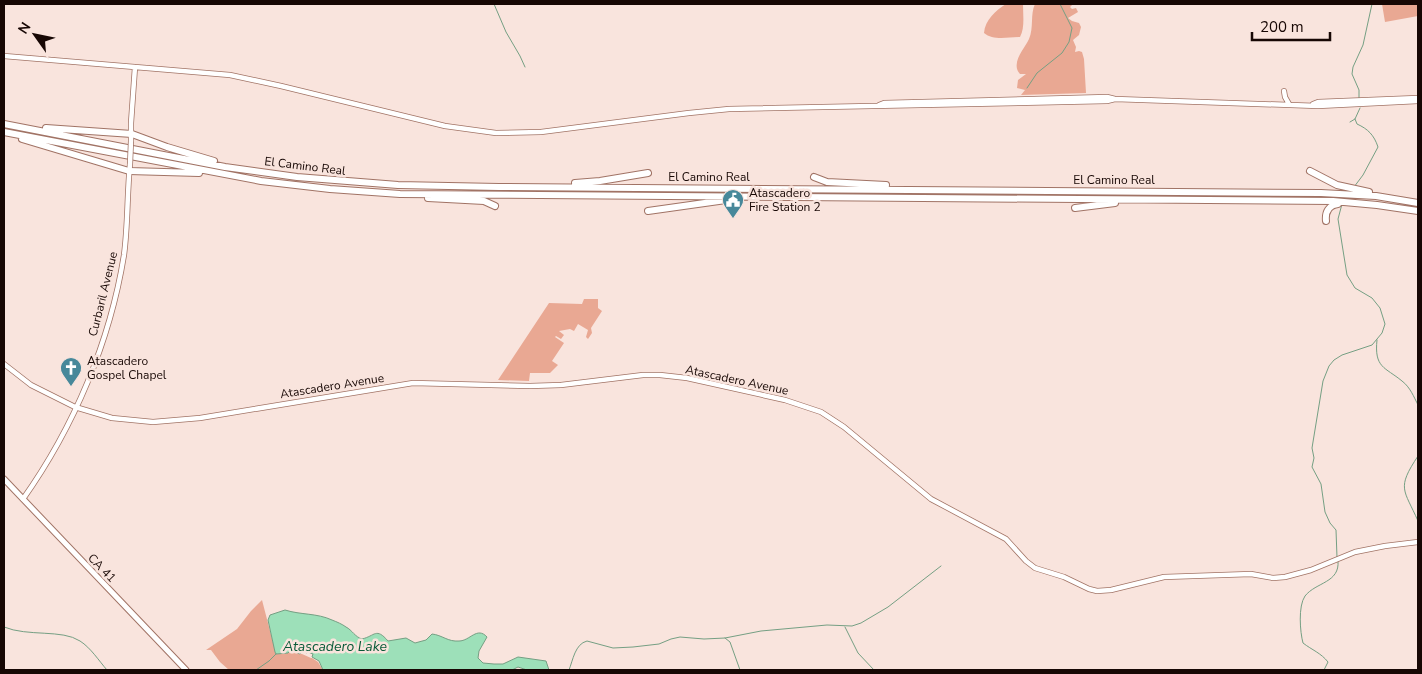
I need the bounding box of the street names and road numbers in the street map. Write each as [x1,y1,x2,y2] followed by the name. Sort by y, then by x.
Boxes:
[263,153,347,179] street label: El Camino Real
[668,169,750,185] street label: El Camino Real
[1073,172,1155,188] street label: El Camino Real
[85,250,121,338] street label: Curbaril Avenue
[684,361,790,399] street label: Atascadero Avenue
[279,370,385,402] street label: Atascadero Avenue
[84,550,120,586] street label: CA 41

